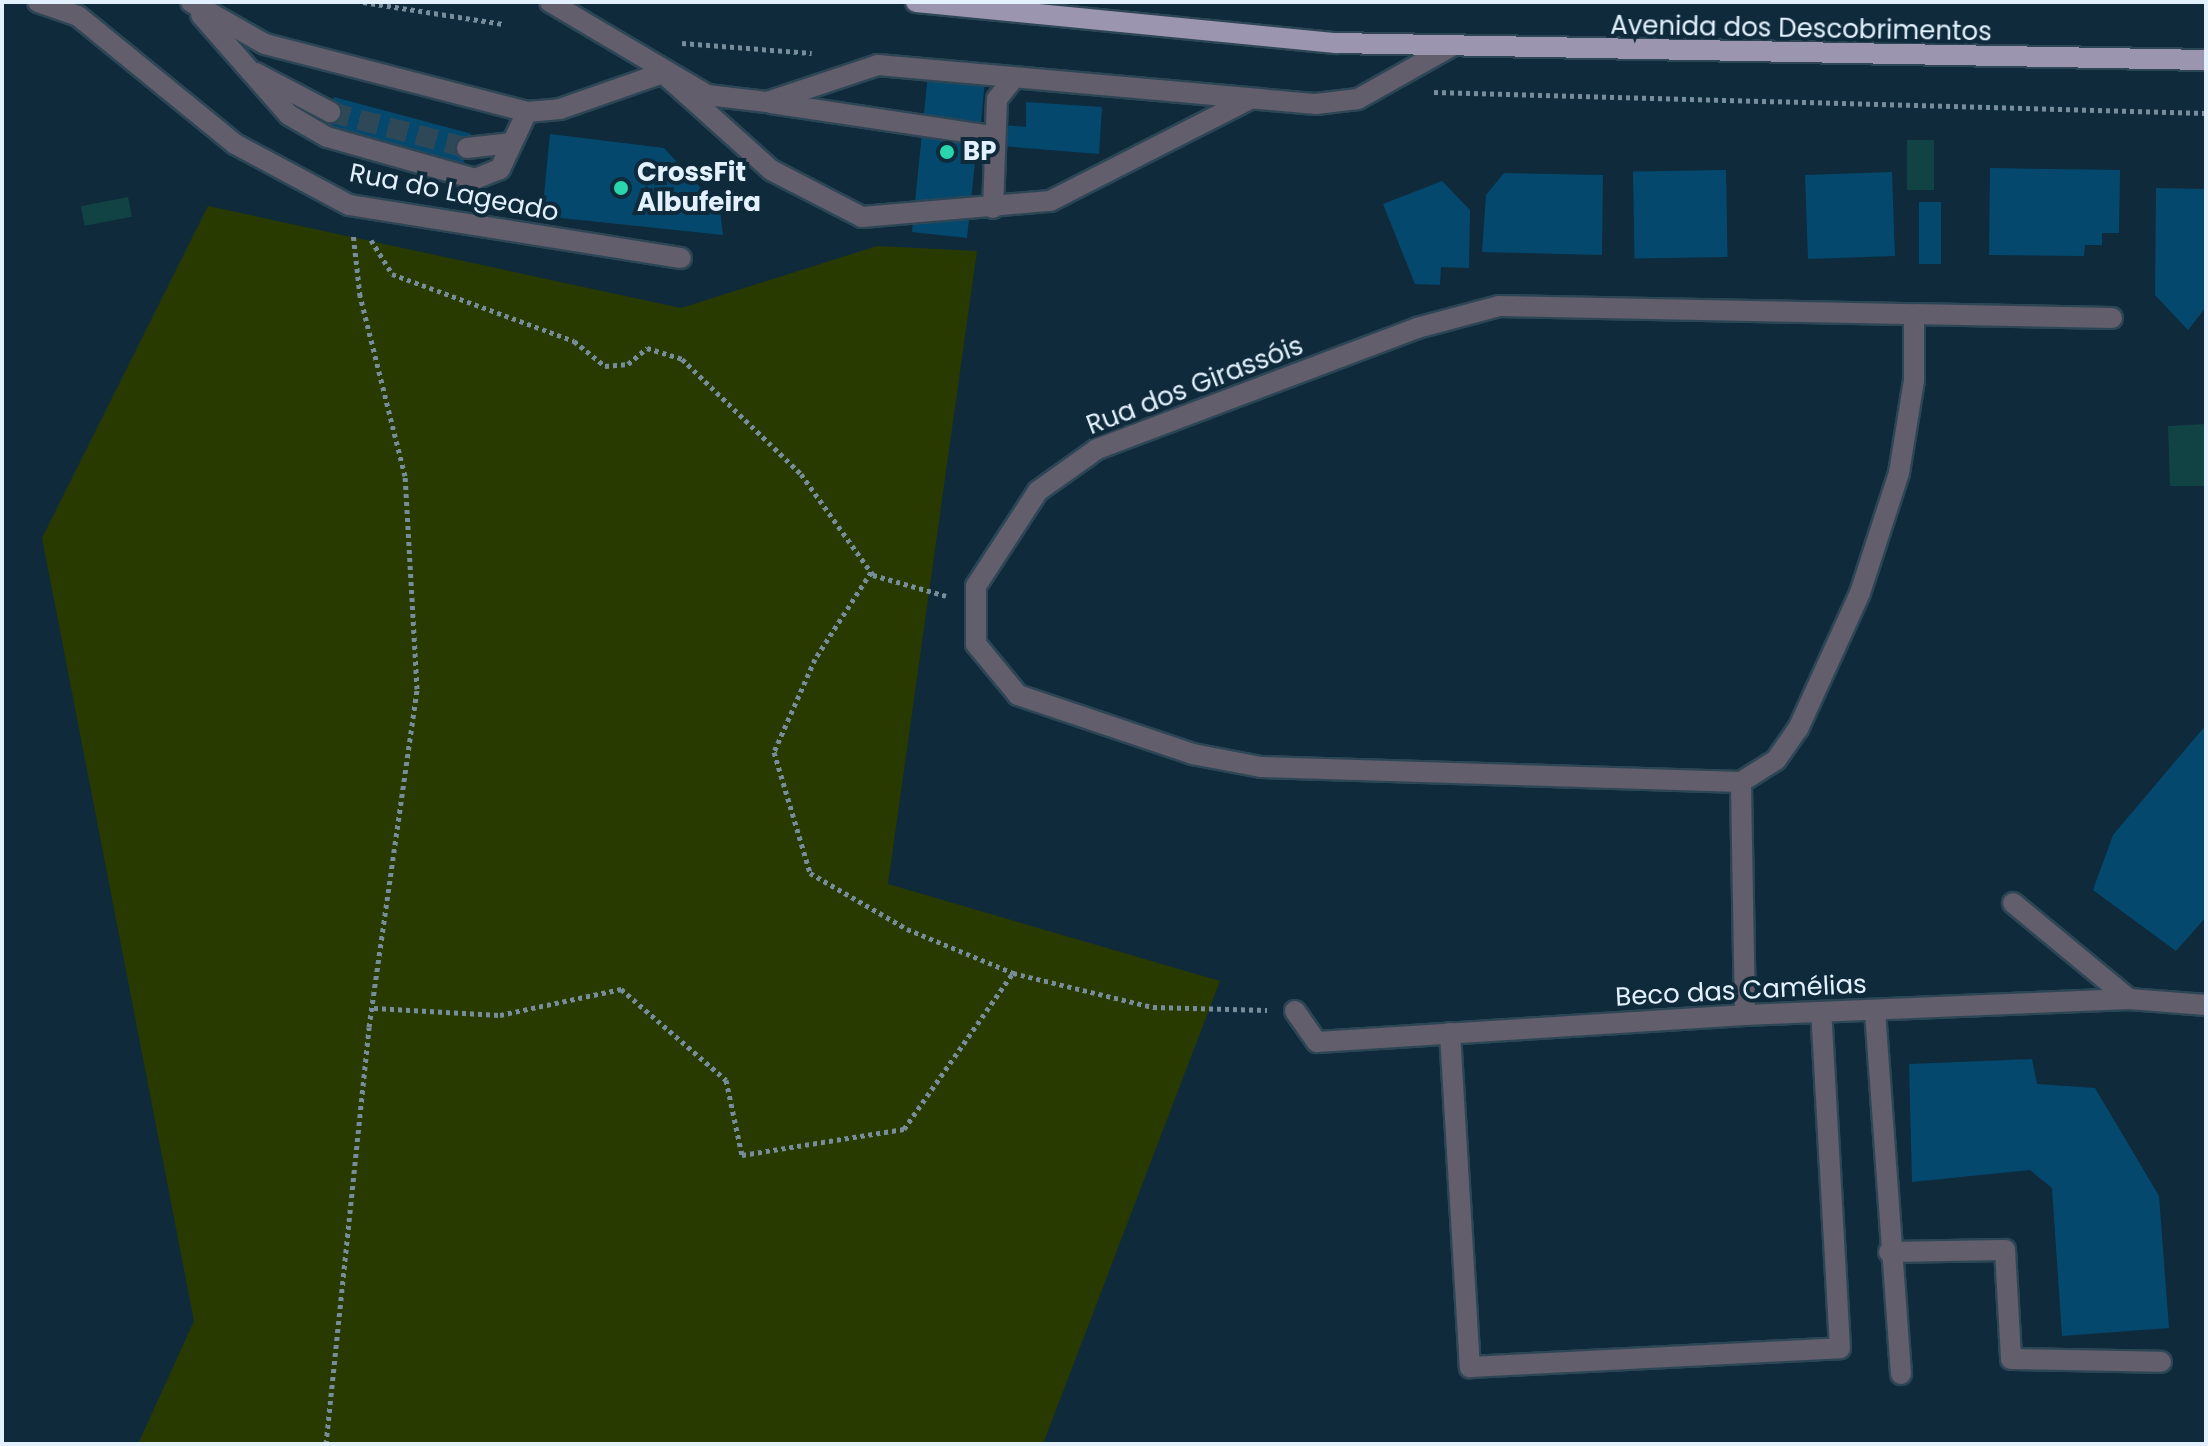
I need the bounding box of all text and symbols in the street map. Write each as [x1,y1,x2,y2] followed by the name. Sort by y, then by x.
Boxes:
[1610,10,1992,48] street label: Avenida dos Descobrimentos
[963,136,996,168] place label: BP
[938,143,956,161] marker: BP
[347,157,561,229] street label: Rua do Lageado
[637,157,761,218] place label: CrossFit Albufeira
[612,179,630,197] marker: CrossFit Albufeira
[1082,330,1308,442] street label: Rua dos Girassóis
[1615,969,1867,1013] street label: Beco das Camélias

